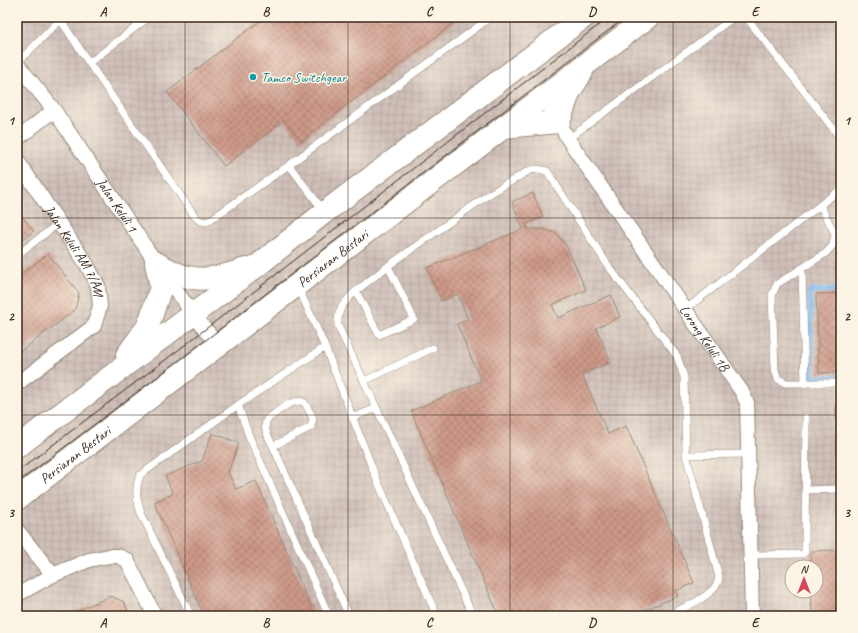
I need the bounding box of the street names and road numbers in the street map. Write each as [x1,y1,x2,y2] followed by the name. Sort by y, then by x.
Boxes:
[93,174,142,236] street label: Jalan Keluli 1
[40,201,108,299] street label: Jalan Keluli AM 7/AM
[294,224,373,290] street label: Persiaran Bestari
[676,302,734,376] street label: Lorong Keluli 1B
[36,421,116,487] street label: Persiaran Bestari

